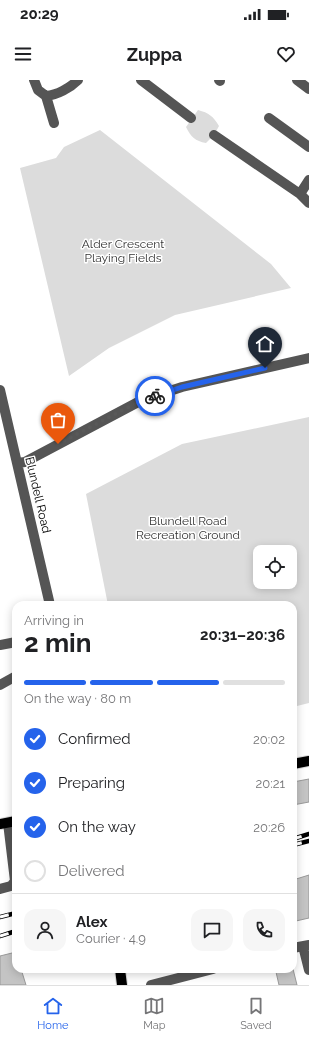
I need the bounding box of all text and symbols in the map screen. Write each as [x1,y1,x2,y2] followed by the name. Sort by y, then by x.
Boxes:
[20,5,59,23] text: 20:29
[12,43,34,65] icon: menu
[275,43,297,65] icon: heart
[127,44,182,65] text: Zuppa
[82,237,164,265] park label: Alder Crescent Playing Fields
[248,327,282,368] pin
[254,333,276,355] icon: home
[135,376,175,416] courier
[144,385,166,407] icon: bike
[41,403,75,444] pin
[47,409,69,431] icon: bag
[22,455,54,535] street label: Blundell Road
[136,514,240,542] park label: Blundell Road Recreation Ground
[253,545,297,589] map controls
[253,545,297,589] button: locate
[24,613,84,628] text: Arriving in
[200,626,285,644] text: 20:31–20:36
[24,628,91,658] text: 2 min
[24,691,131,706] text: On the way · 80 m
[24,728,46,750] icon: check
[58,730,131,748] text: Confirmed
[253,732,285,747] text: 20:02
[24,772,46,794] icon: check
[58,774,125,792] text: Preparing
[255,776,285,791] text: 20:21
[24,816,46,838] icon: check
[58,818,136,836] text: On the way
[253,820,285,835] text: 20:26
[58,862,125,880] text: Delivered
[24,909,66,951] button: person
[191,909,233,951] button: chat
[243,909,285,951] button: phone
[76,913,107,931] text: Alex
[76,931,146,946] text: Courier · 4.9
[37,995,68,1032] tab: Home
[143,995,166,1032] tab: Map
[240,995,272,1032] tab: Saved

